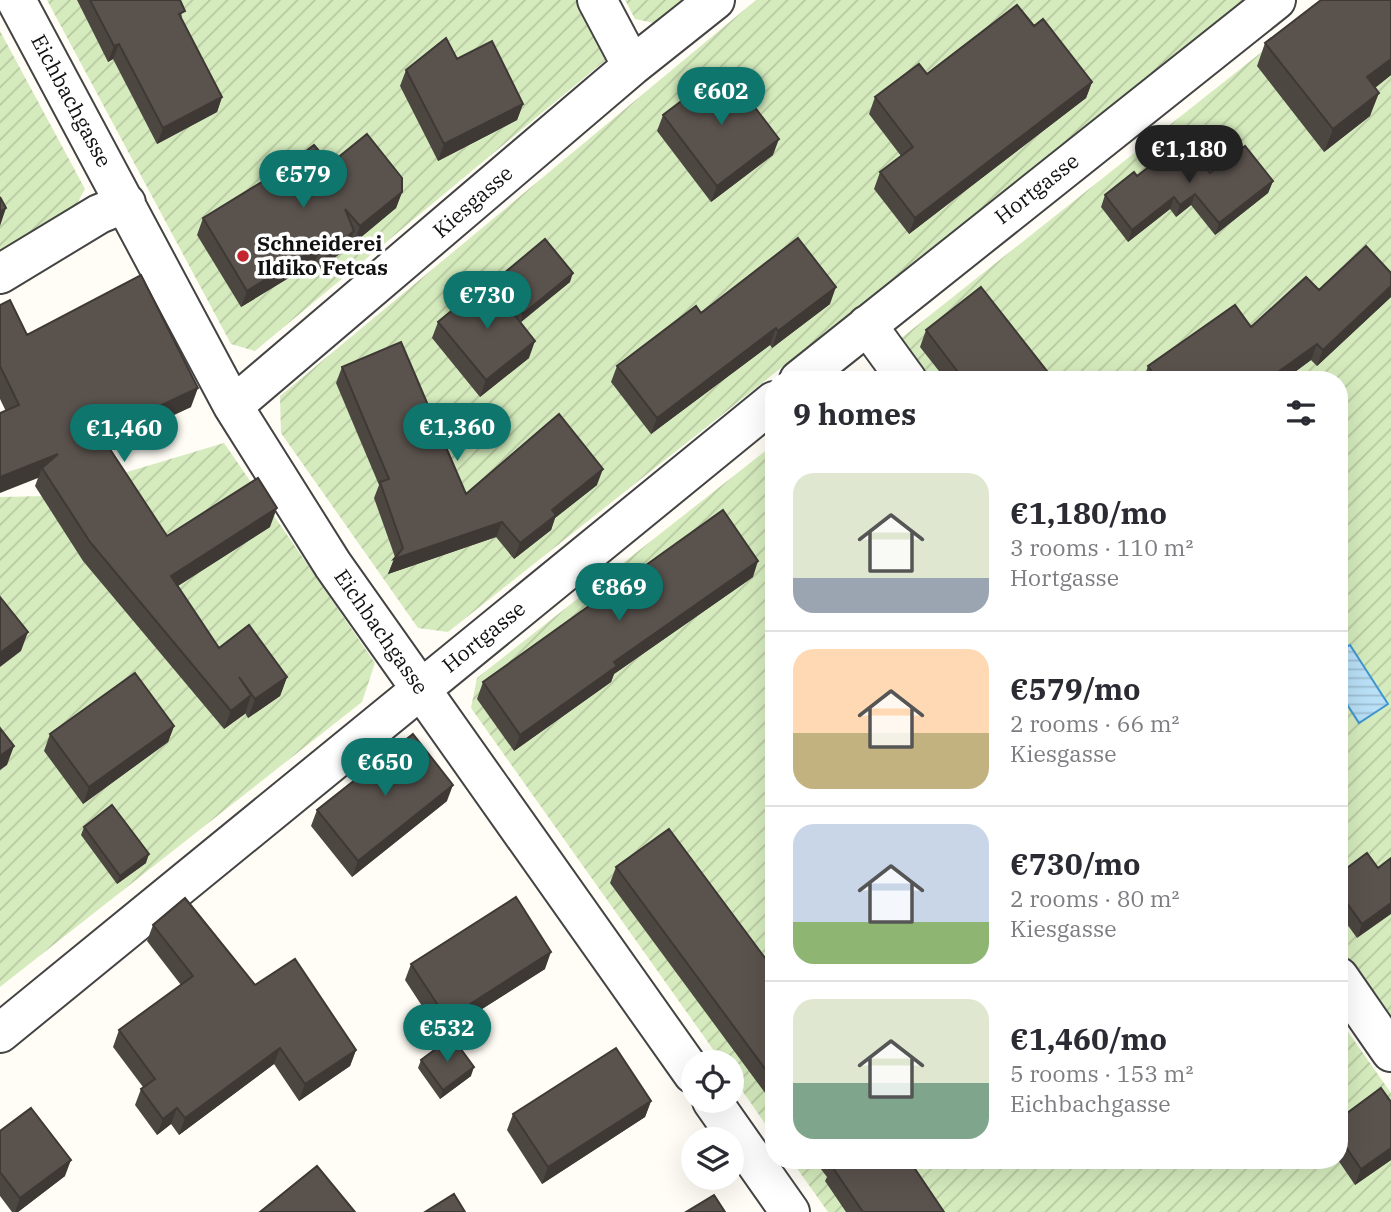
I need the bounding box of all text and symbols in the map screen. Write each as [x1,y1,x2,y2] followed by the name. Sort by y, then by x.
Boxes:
[25,29,119,172] street label: Eichbachgasse
[680,68,762,127] pin: €602
[693,75,749,105] text: €602
[1132,125,1246,185] pin: €1,180
[1151,133,1227,163] text: €1,180
[989,147,1084,230] street label: Hortgasse
[262,150,344,210] pin: €579
[275,158,331,188] text: €579
[426,159,518,244] street label: Kiesgasse
[257,229,388,281] place label: Schneiderei Ildiko Fetcas
[235,248,251,264] marker: Schneiderei Ildiko Fetcas
[446,272,528,331] pin: €730
[459,279,515,309] text: €730
[793,394,916,433] text: 9 homes
[1282,394,1320,432] icon: filters
[400,404,514,463] pin: €1,360
[67,405,181,464] pin: €1,460
[419,411,495,441] text: €1,360
[86,412,162,442] text: €1,460
[1010,493,1167,532] text: €1,180/mo
[849,501,933,585] icon: home
[1010,532,1193,562] text: 3 rooms · 110 m²
[1010,562,1119,592] text: Hortgasse
[328,563,435,700] street label: Eichbachgasse
[578,564,660,623] pin: €869
[591,571,647,601] text: €869
[436,594,531,678] street label: Hortgasse
[1010,669,1141,708] text: €579/mo
[849,677,933,761] icon: home
[1010,708,1180,738] text: 2 rooms · 66 m²
[344,738,426,798] pin: €650
[1010,738,1116,768] text: Kiesgasse
[357,746,413,776] text: €650
[1010,844,1141,883] text: €730/mo
[849,852,933,936] icon: home
[1010,883,1180,913] text: 2 rooms · 80 m²
[1010,913,1116,943] text: Kiesgasse
[406,1004,488,1064] pin: €532
[419,1012,475,1042] text: €532
[1010,1019,1167,1058] text: €1,460/mo
[849,1027,933,1111] icon: home
[681,1050,744,1190] map controls
[681,1050,744,1113] button: locate
[1010,1058,1193,1088] text: 5 rooms · 153 m²
[1010,1088,1171,1118] text: Eichbachgasse
[681,1127,744,1190] button: layers

